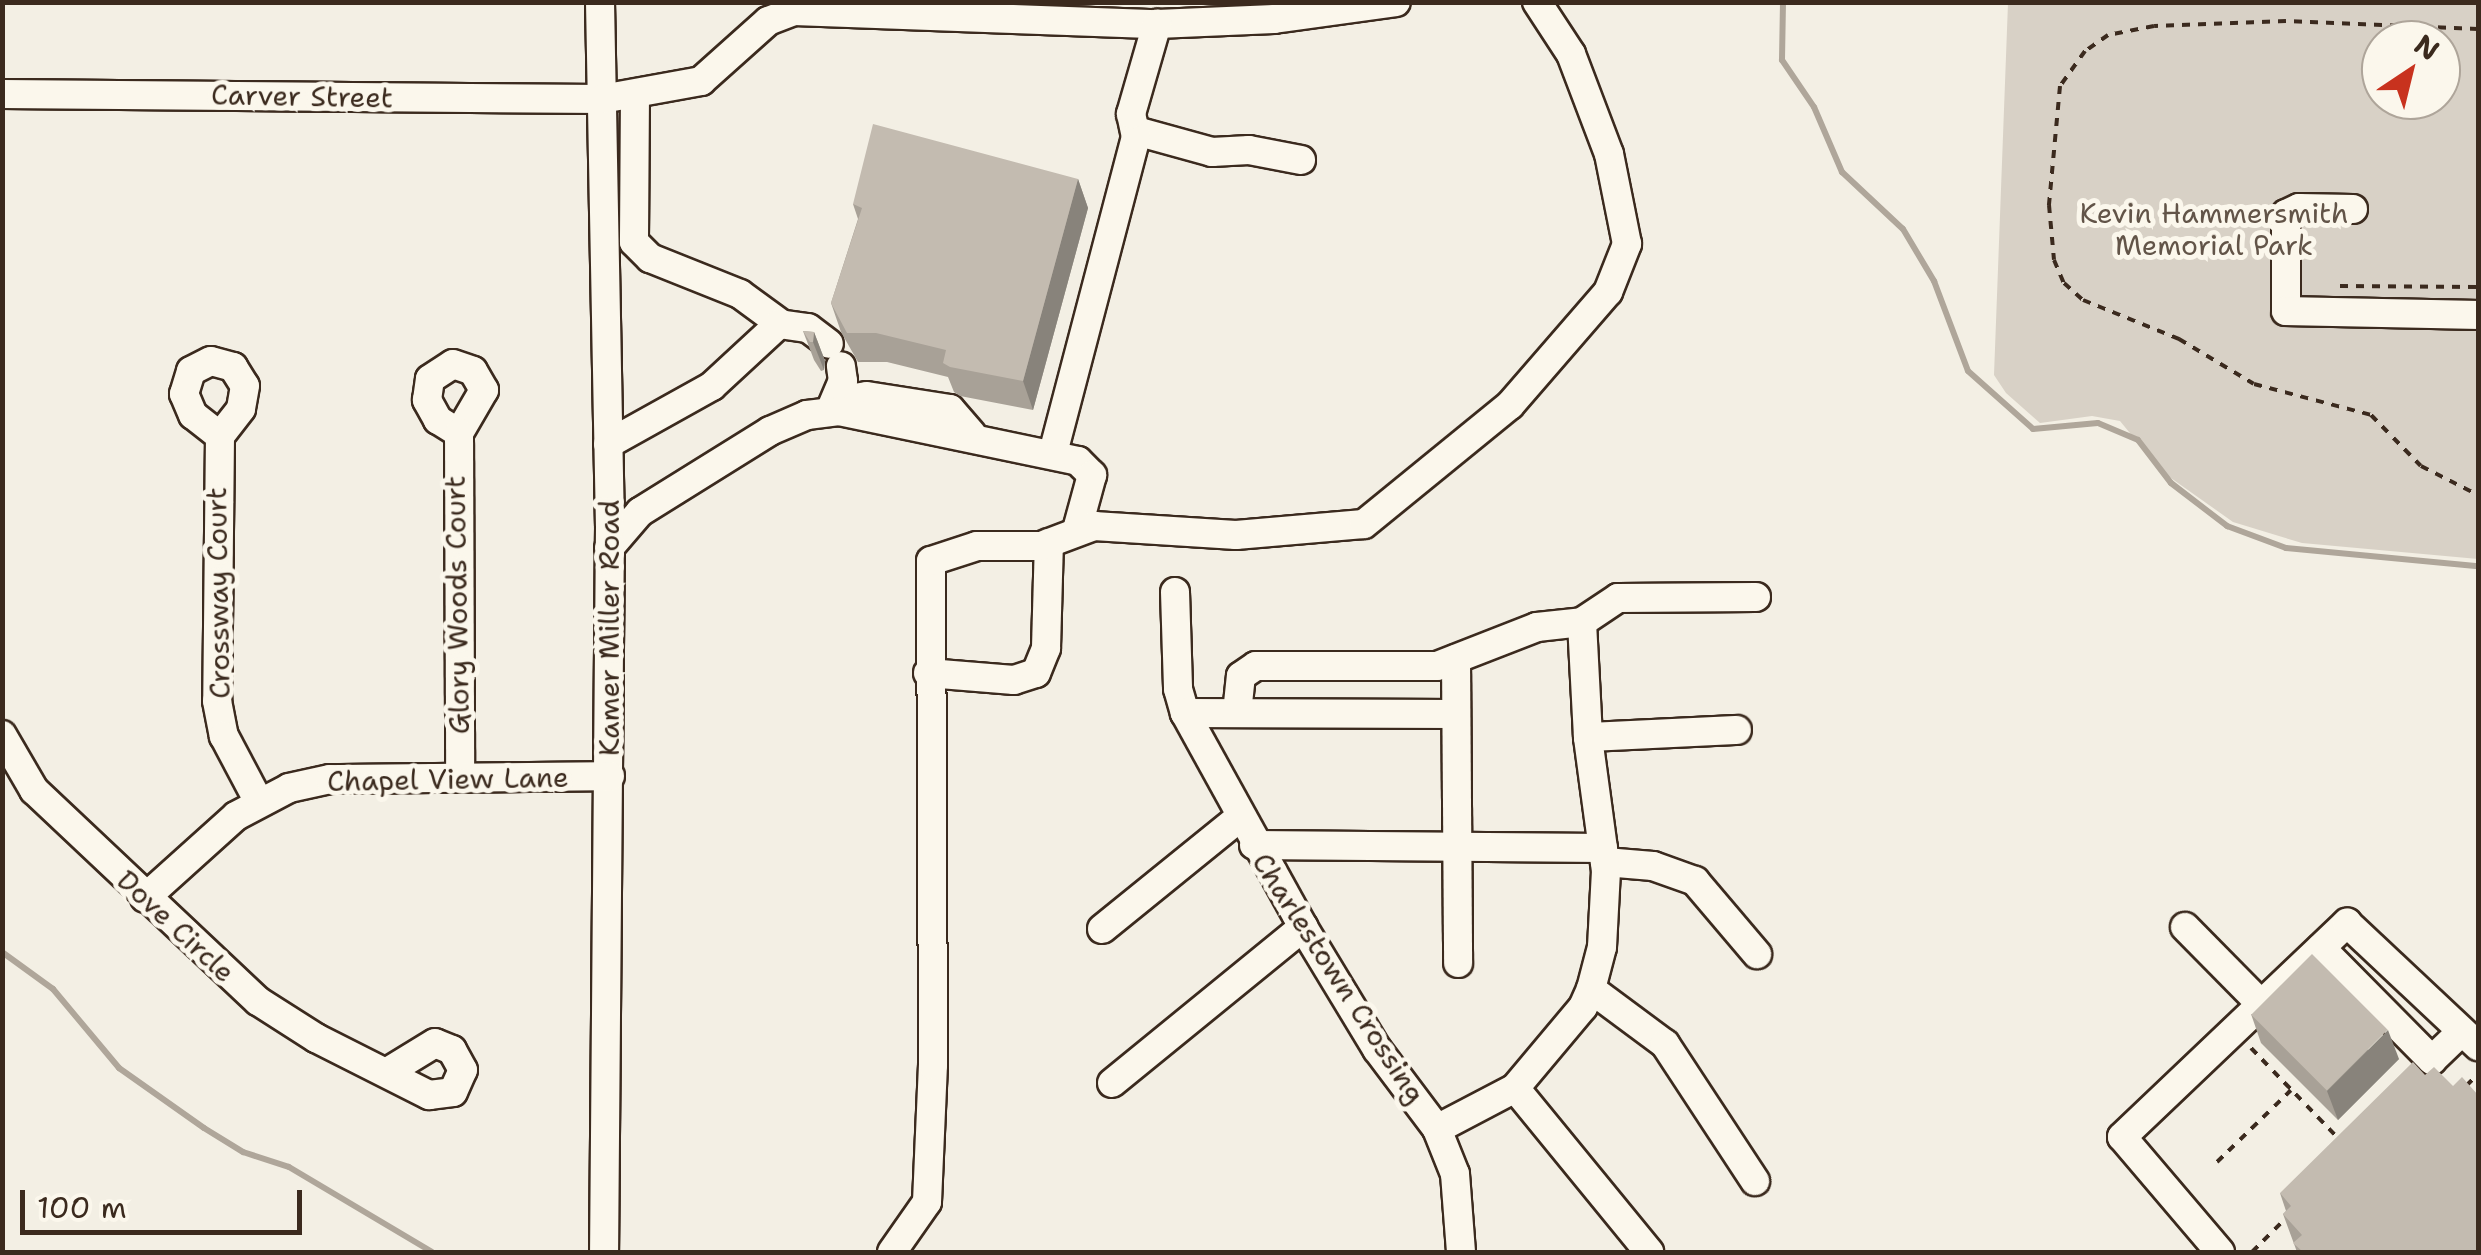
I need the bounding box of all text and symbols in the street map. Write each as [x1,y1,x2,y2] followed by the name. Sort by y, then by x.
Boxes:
[2361,20,2461,120] north arrow
[2407,25,2447,69] text: N
[211,78,393,114] street label: Carver Street
[2080,196,2348,262] park label: Kevin Hammersmith Memorial Park
[438,475,476,735] street label: Glory Woods Court
[199,487,237,699] street label: Crossway Court
[592,500,626,756] street label: Kamer Miller Road
[327,760,569,798] street label: Chapel View Lane
[1245,846,1433,1110] street label: Charlestown Crossing
[110,863,242,989] street label: Dove Circle
[25,1170,308,1232] scale bar
[37,1187,127,1228] text: 100 m

